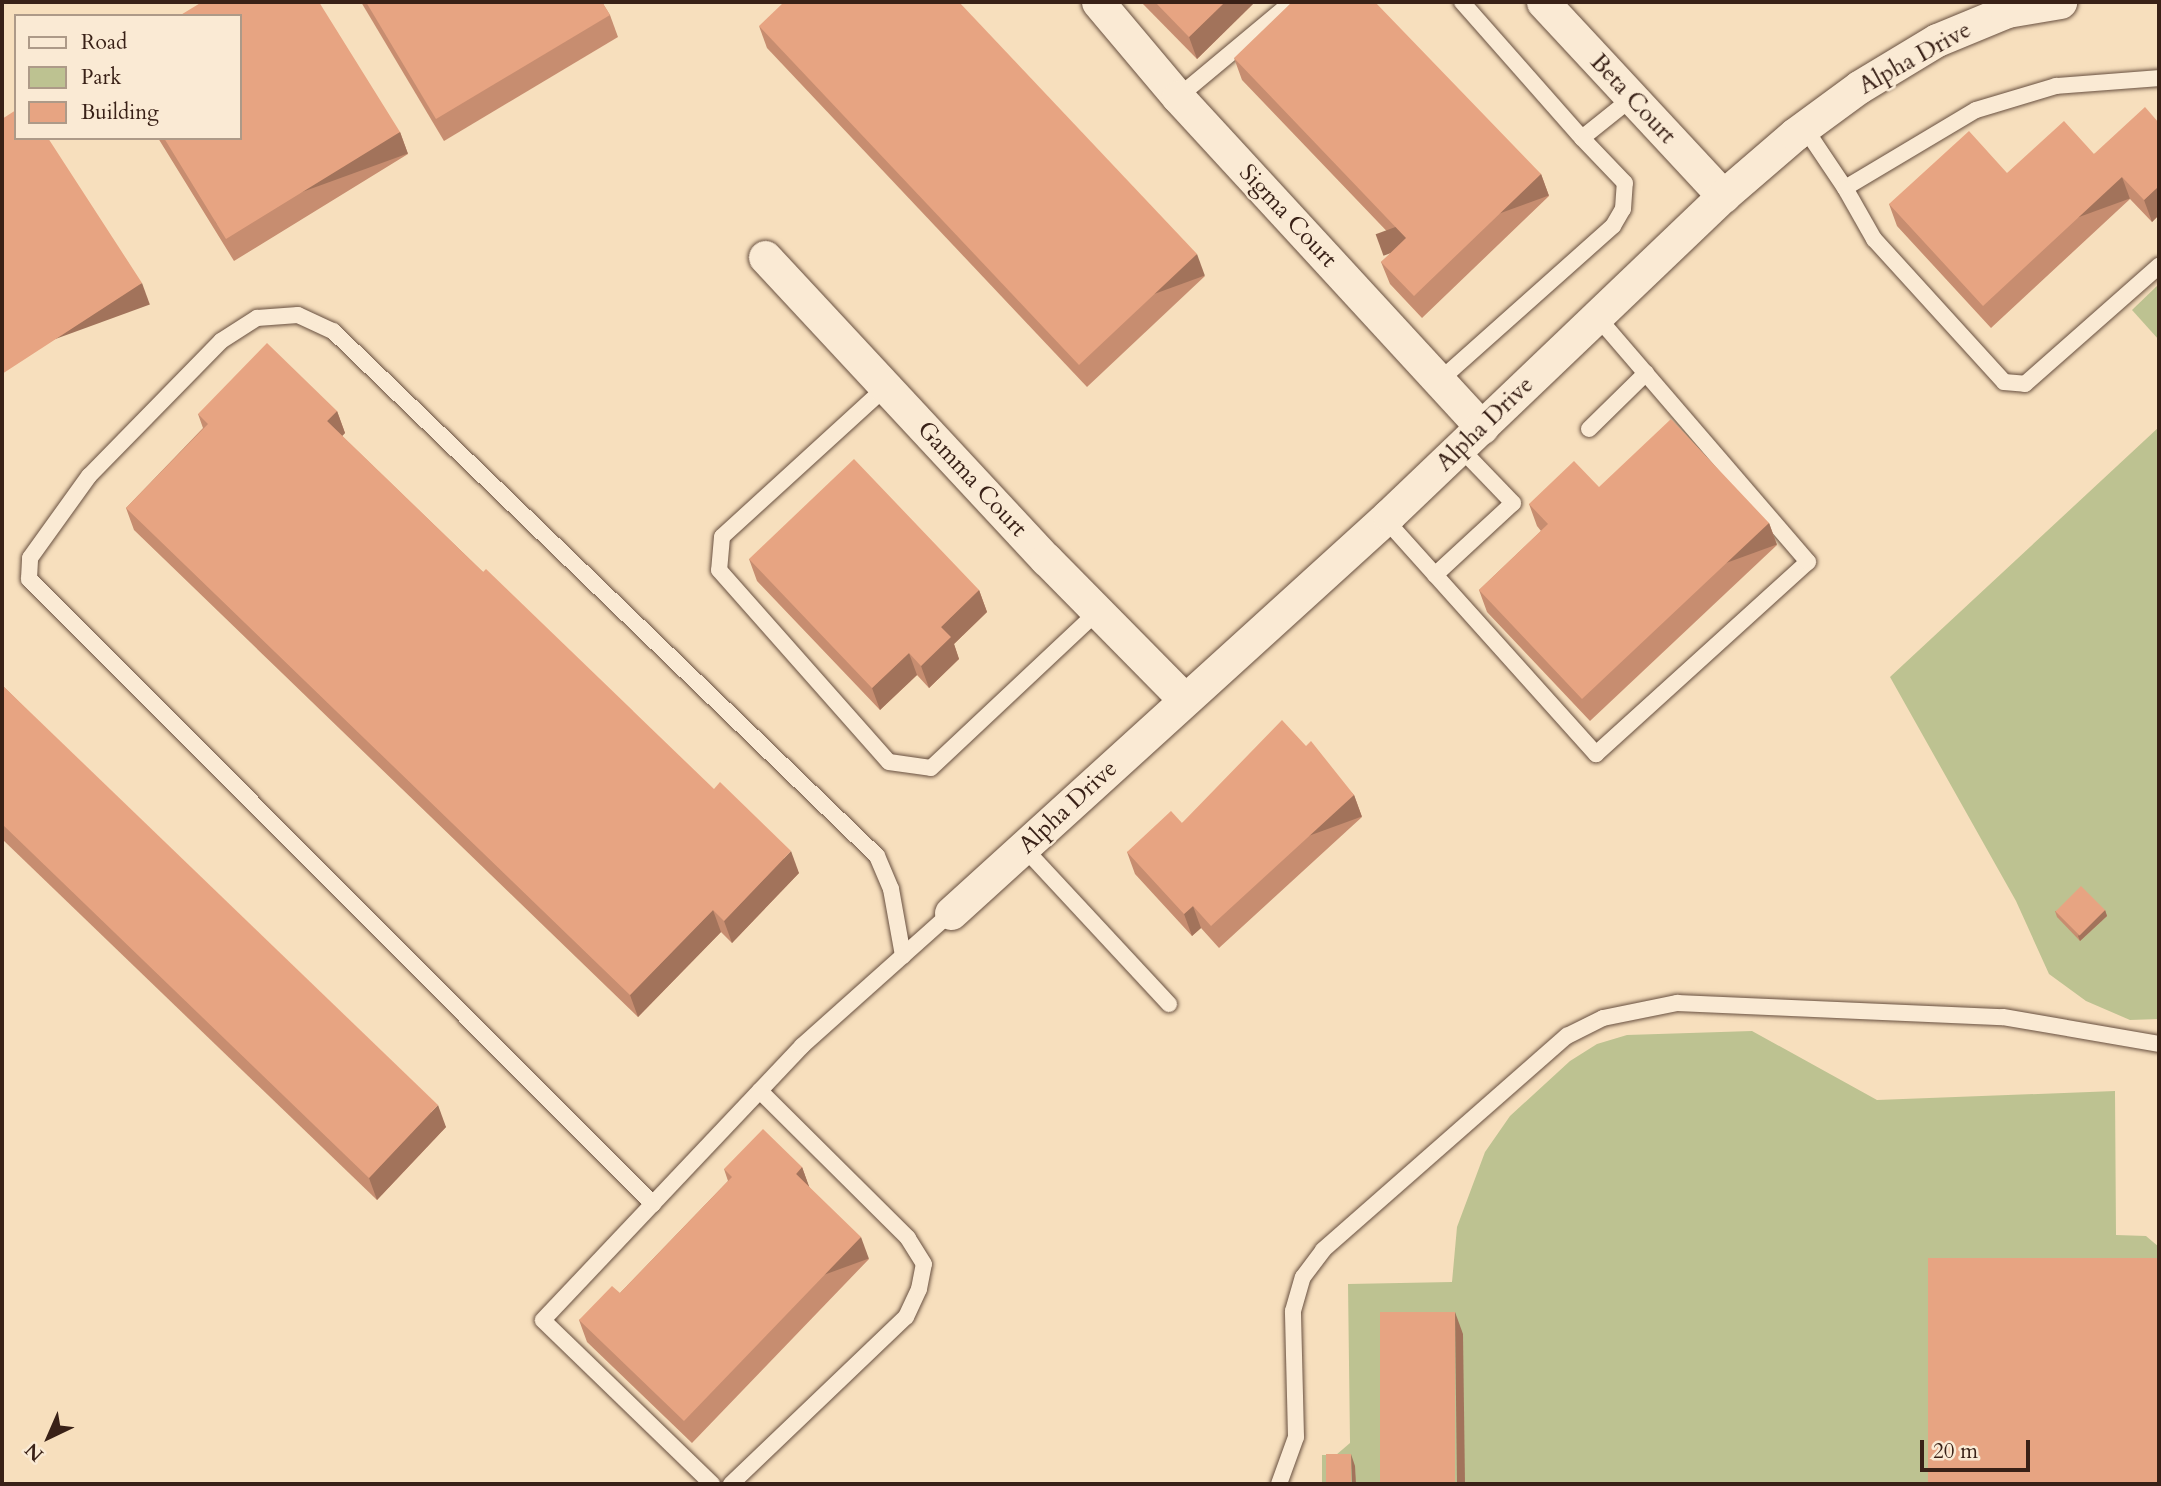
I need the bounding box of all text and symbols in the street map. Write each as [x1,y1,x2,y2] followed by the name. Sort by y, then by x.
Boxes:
[14,14,242,140] legend
[1854,15,1976,101] street label: Alpha Drive
[81,28,127,57] text: Road
[1584,48,1682,150] street label: Beta Court
[81,63,121,92] text: Park
[81,98,159,127] text: Building
[1233,159,1343,273] street label: Sigma Court
[1430,371,1540,477] street label: Alpha Drive
[911,415,1033,543] street label: Gamma Court
[1013,754,1123,860] street label: Alpha Drive
[14,1402,84,1472] north arrow
[1923,1426,2033,1470] scale bar
[19,1437,49,1467] text: N
[1933,1437,1978,1466] text: 20 m

